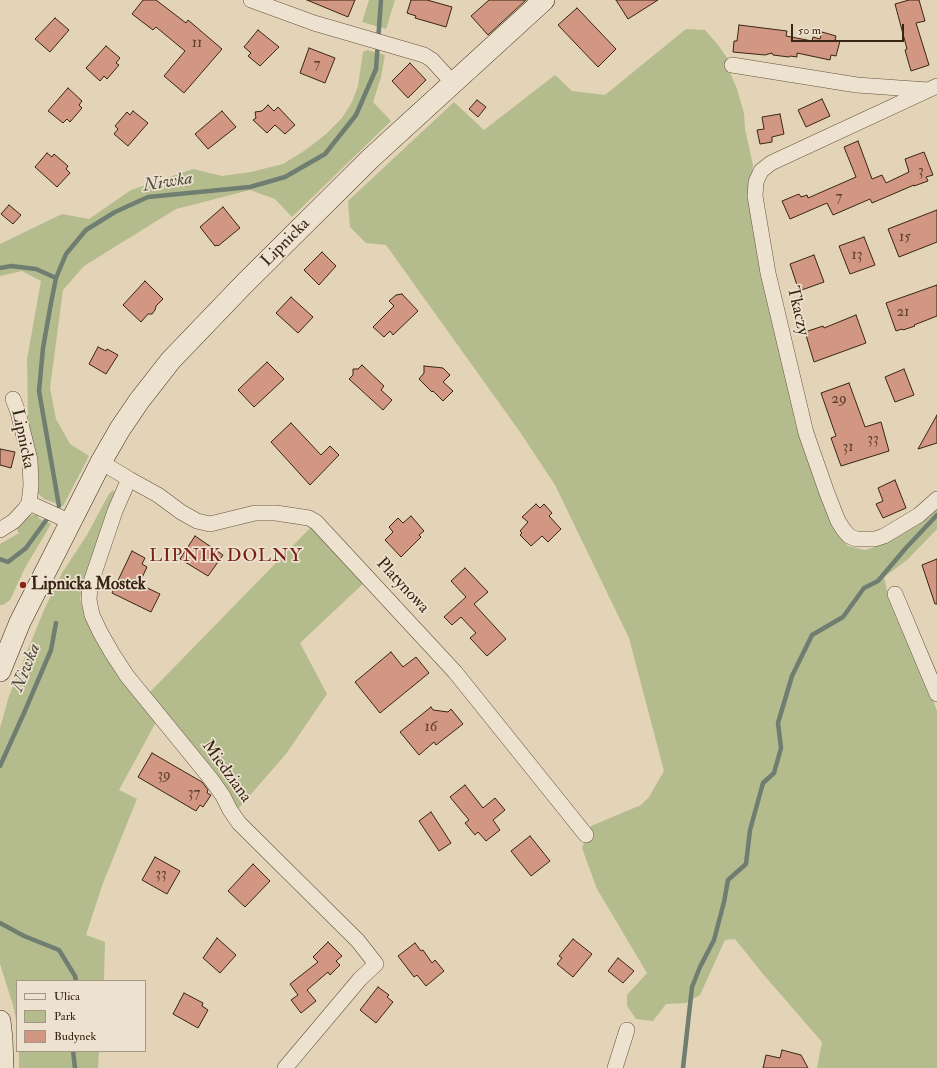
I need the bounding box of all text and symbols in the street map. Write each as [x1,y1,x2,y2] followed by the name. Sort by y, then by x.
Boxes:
[793,16,906,42] scale bar
[798,23,821,38] text: 50 m
[192,35,202,53] house number: 11
[314,56,320,74] house number: 7
[918,163,924,181] house number: 3
[142,168,194,198] water label: Niwka
[836,189,842,207] house number: 7
[257,214,315,272] street label: Lipnicka
[899,229,911,247] house number: 15
[851,247,863,265] house number: 13
[781,284,813,338] street label: Tkaczy
[897,304,909,322] house number: 21
[831,391,847,409] house number: 29
[6,407,38,471] street label: Lipnicka
[867,431,879,449] house number: 33
[842,439,854,457] house number: 31
[149,546,303,568] district label: LIPNIK DOLNY
[371,554,433,618] street label: Platynowa
[31,575,146,595] place label: Lipnicka Mostek
[18,580,28,590] marker: Lipnicka Mostek
[8,641,46,695] water label: Niwka
[425,719,437,737] house number: 16
[197,737,255,807] street label: Miedziana
[157,767,171,785] house number: 39
[188,785,200,803] house number: 37
[155,866,167,884] house number: 33
[16,980,146,1052] legend
[54,989,80,1004] text: Ulica
[54,1009,76,1024] text: Park
[54,1029,96,1044] text: Budynek

